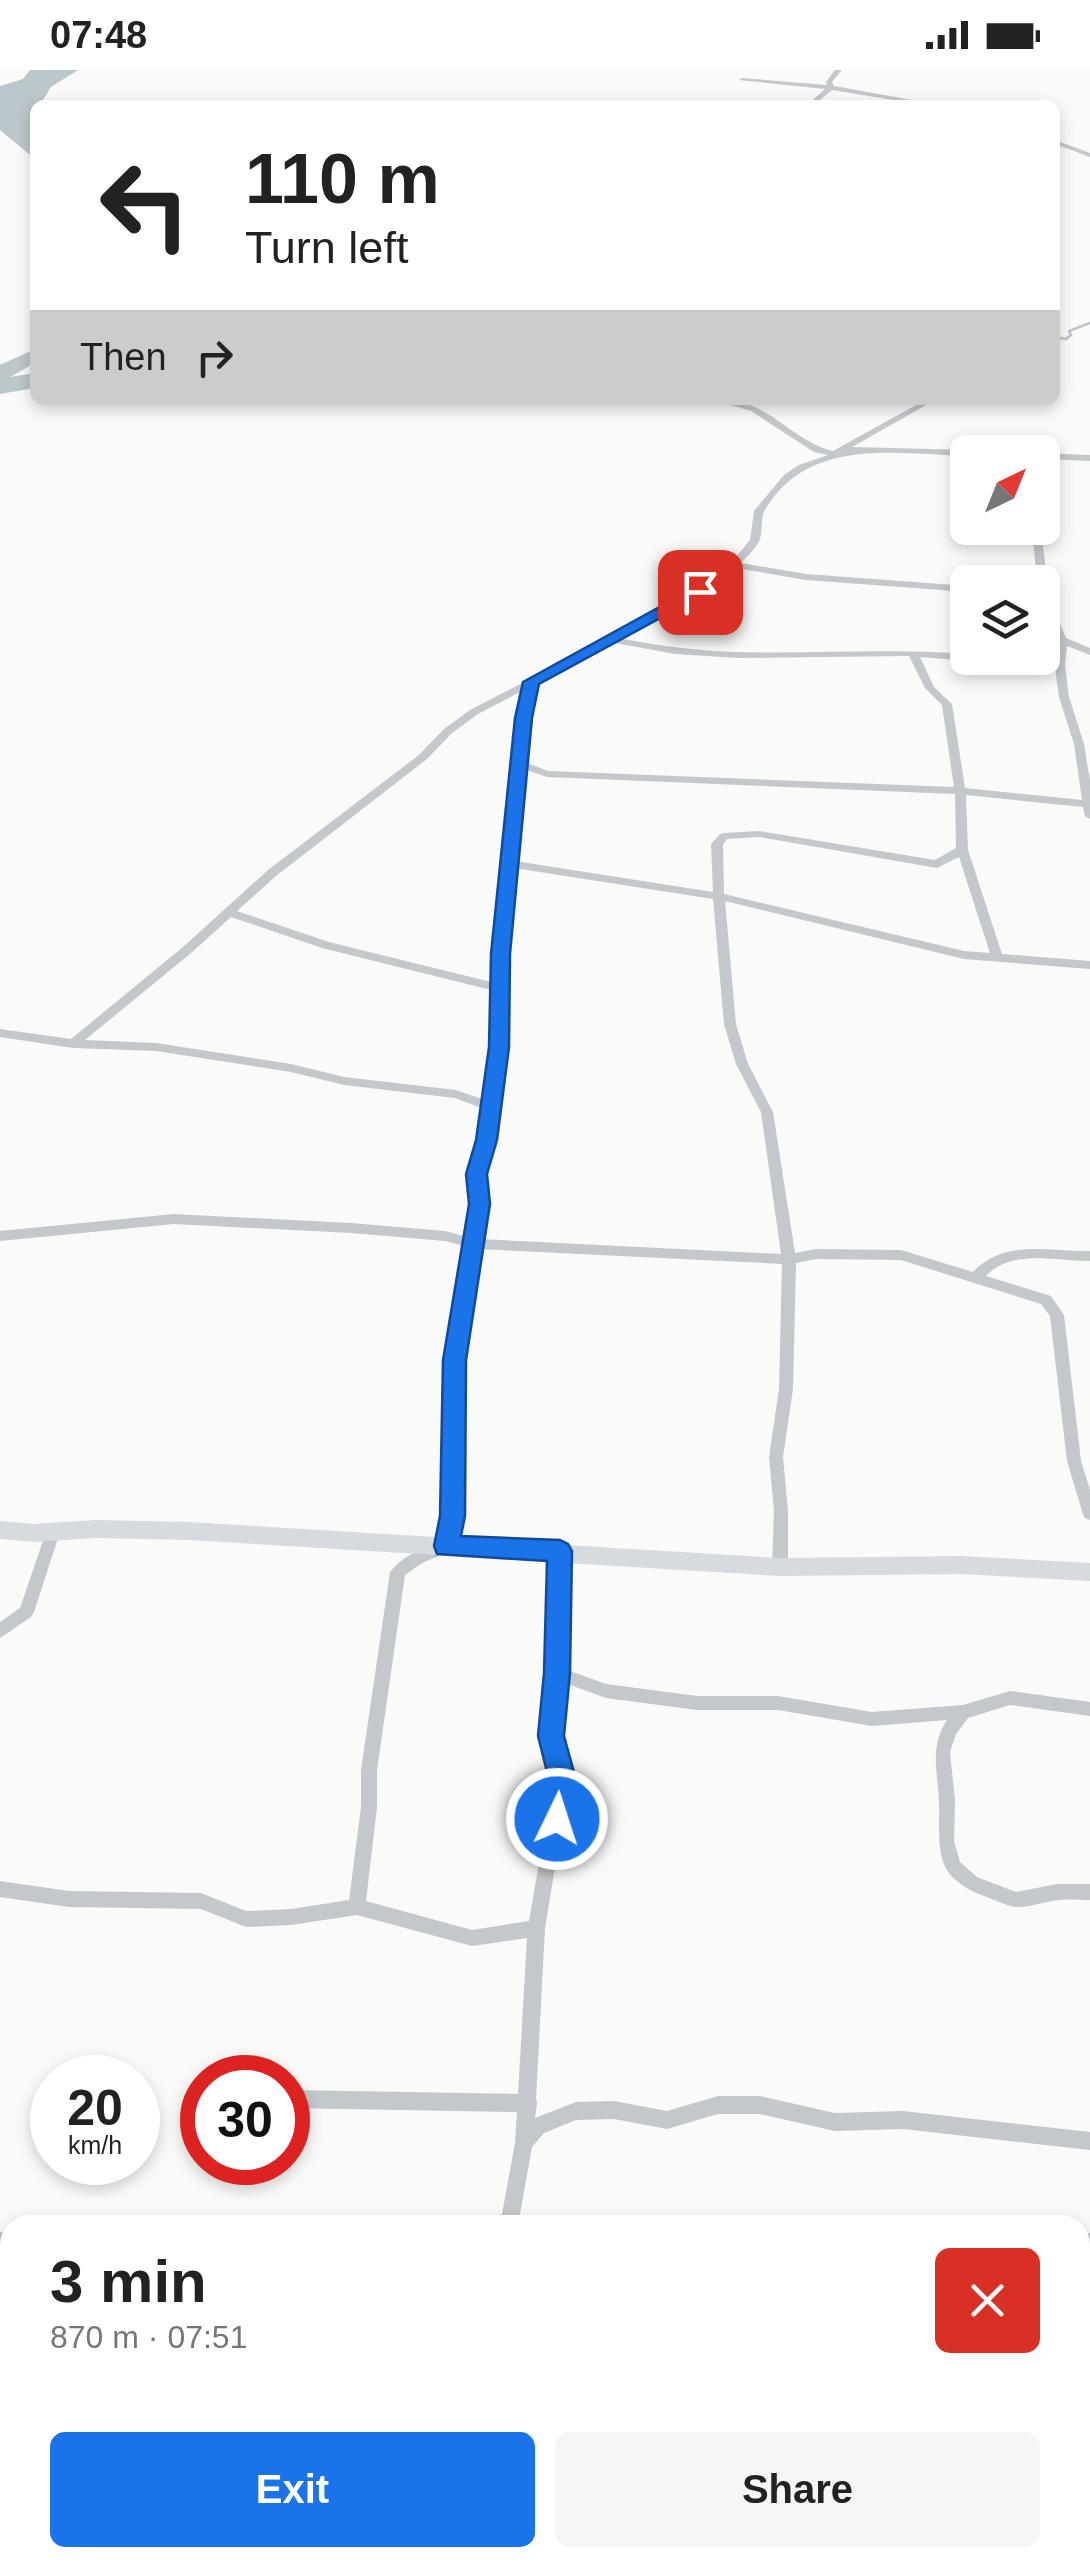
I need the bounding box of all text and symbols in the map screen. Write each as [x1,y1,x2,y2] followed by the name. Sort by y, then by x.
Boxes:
[50,14,147,56] text: 07:48
[80,140,210,270] icon: left
[245,140,440,218] text: 110 m
[245,222,408,273] text: Turn left
[187,330,242,385] icon: right
[80,336,167,378] text: Then
[950,435,1060,545] north arrow
[950,435,1060,675] map controls
[658,550,743,635] pin
[673,565,728,620] icon: arrive
[950,565,1060,675] button: layers
[505,1767,609,1871] position arrow
[180,2055,310,2185] speed limit sign: 30
[67,2080,123,2136] text: 20
[68,2131,122,2159] text: km/h
[50,2248,207,2315] text: 3 min
[935,2248,1040,2353] button: close
[50,2319,247,2355] text: 870 m · 07:51
[50,2432,535,2547] button: Exit
[555,2432,1040,2547] button: Share

